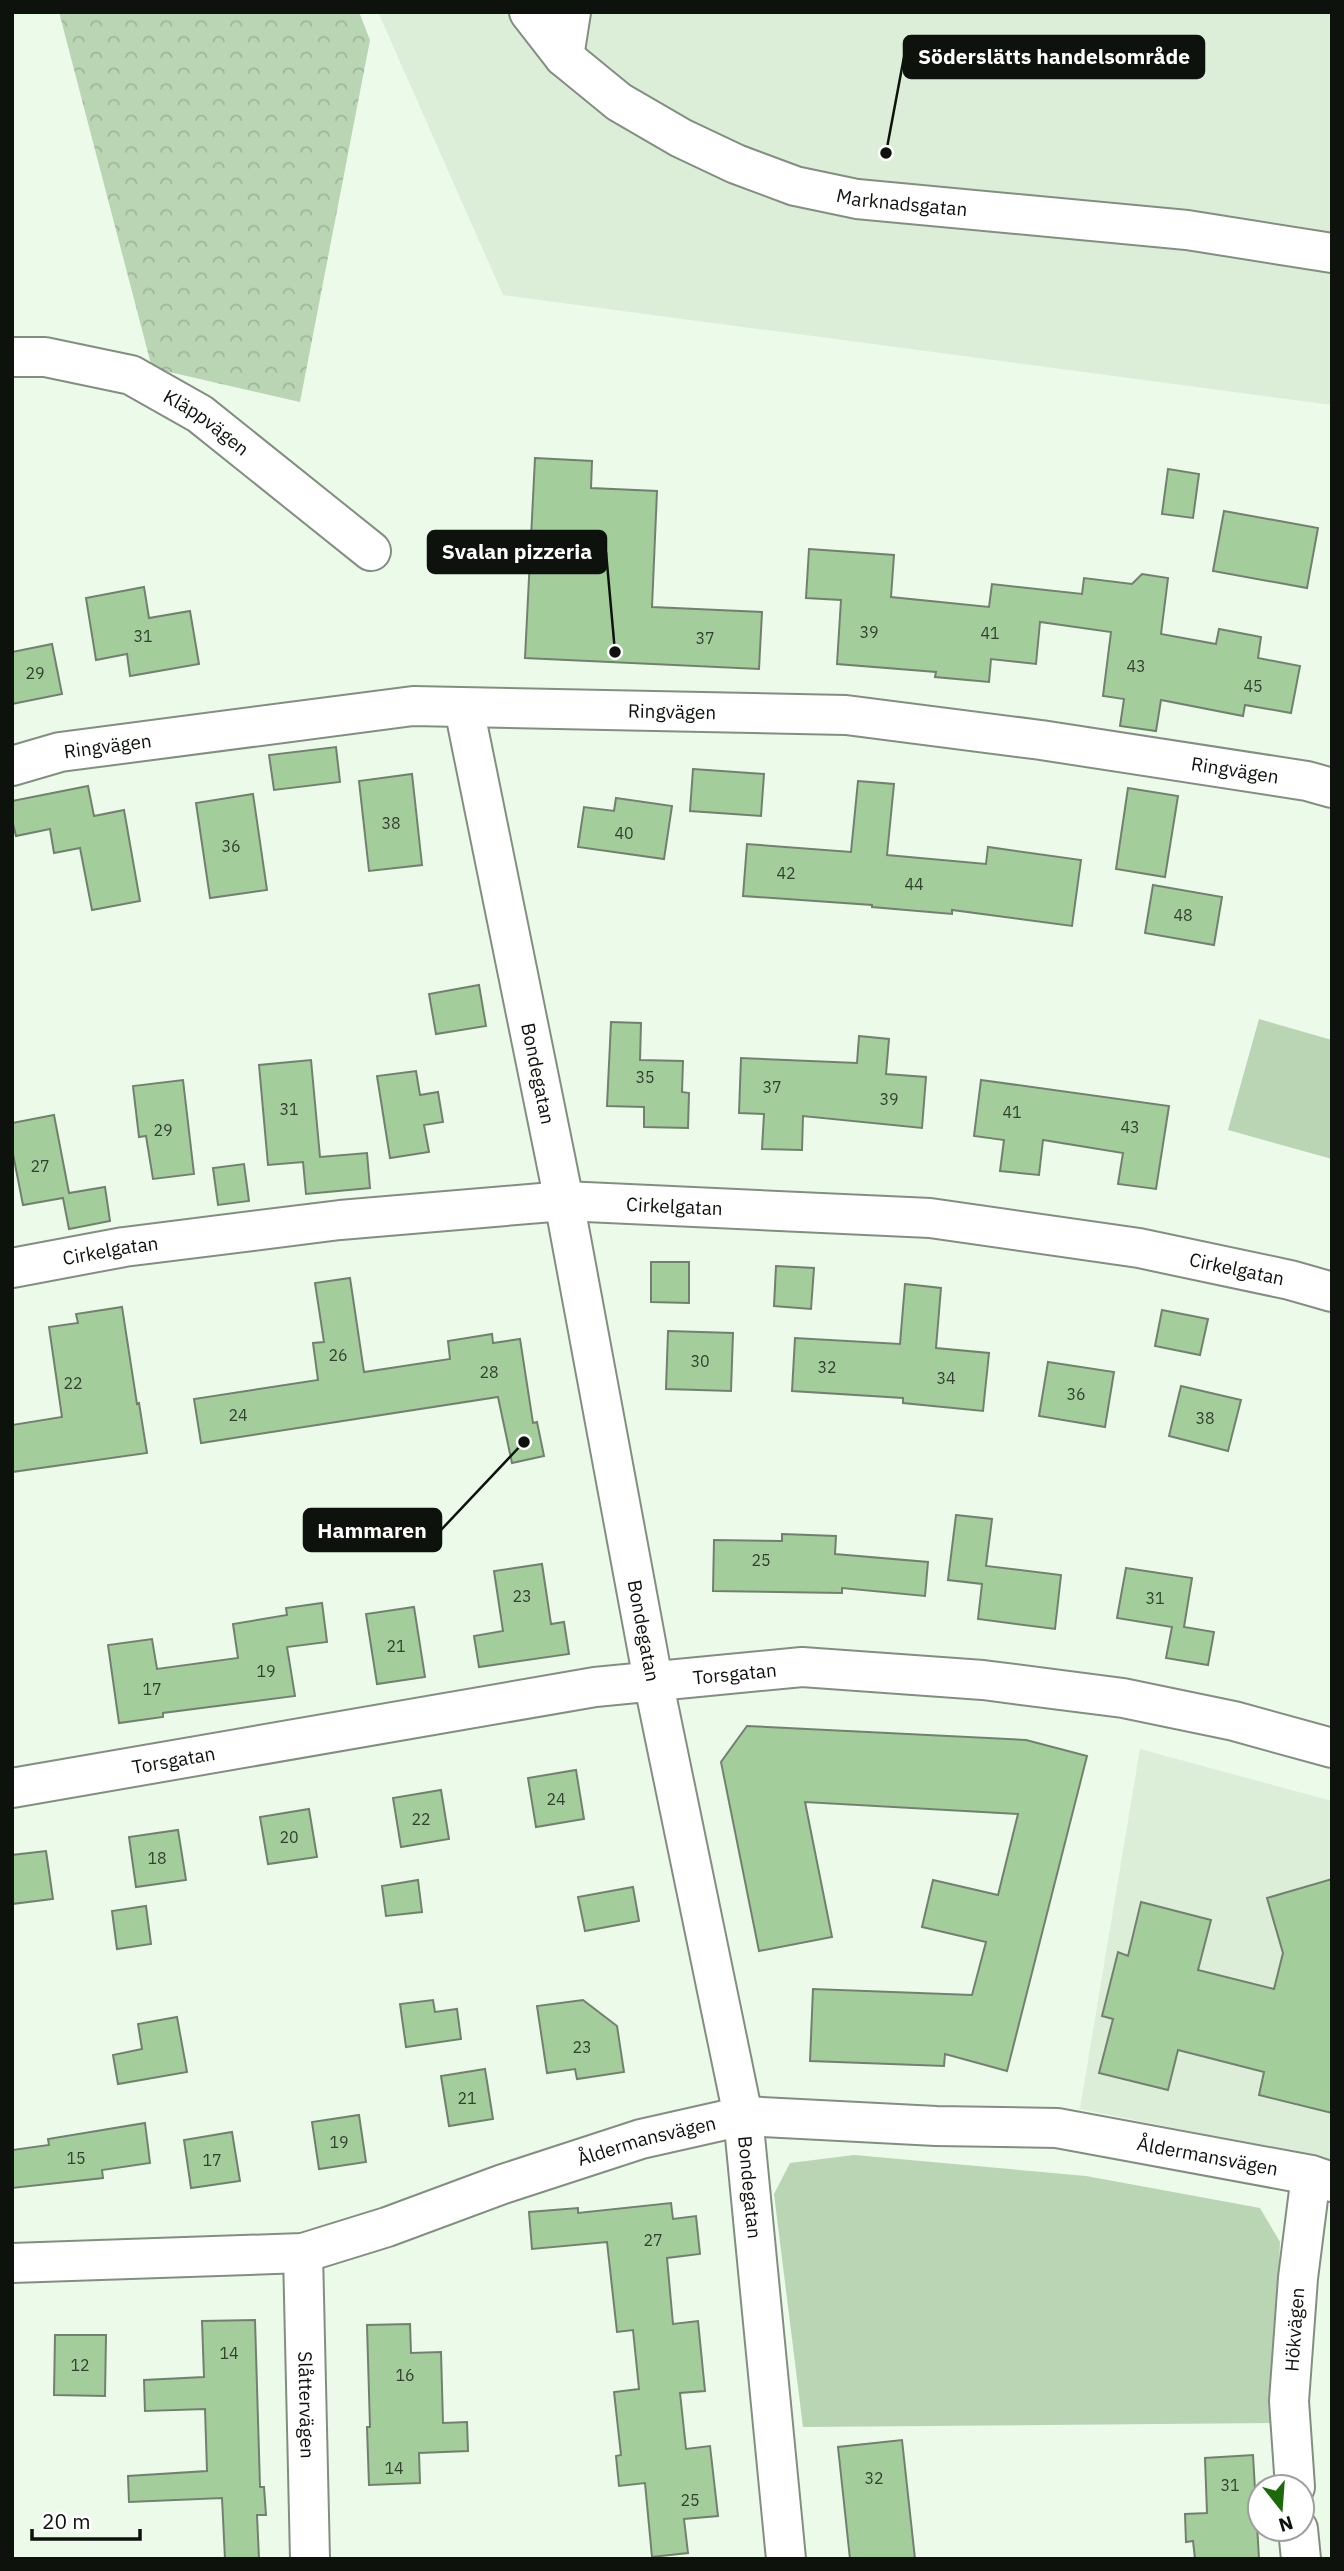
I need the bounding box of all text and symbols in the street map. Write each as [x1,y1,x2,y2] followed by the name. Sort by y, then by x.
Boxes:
[904,36,1204,78] callout: Söderslätts handelsområde
[918,42,1190,70] text: Söderslätts handelsområde
[834,183,968,221] street label: Marknadsgatan
[159,384,254,461] street label: Kläppvägen
[428,531,606,573] callout: Svalan pizzeria
[442,537,592,565] text: Svalan pizzeria
[859,622,879,642] house number: 39
[980,623,1000,643] house number: 41
[133,626,153,646] house number: 31
[695,628,715,648] house number: 37
[1126,656,1146,676] house number: 43
[25,663,45,683] house number: 29
[1243,676,1263,696] house number: 45
[628,698,716,724] street label: Ringvägen
[62,728,153,763] street label: Ringvägen
[1190,751,1280,788] street label: Ringvägen
[381,813,401,833] house number: 38
[614,823,634,843] house number: 40
[221,836,241,856] house number: 36
[776,863,796,883] house number: 42
[904,874,924,894] house number: 44
[1173,905,1193,925] house number: 48
[516,1021,560,1126] street label: Bondegatan
[635,1067,655,1087] house number: 35
[762,1077,782,1097] house number: 37
[879,1089,899,1109] house number: 39
[279,1099,299,1119] house number: 31
[1002,1102,1022,1122] house number: 41
[1120,1117,1140,1137] house number: 43
[153,1120,173,1140] house number: 29
[30,1156,50,1176] house number: 27
[626,1192,723,1220] street label: Cirkelgatan
[61,1231,160,1270] street label: Cirkelgatan
[1187,1247,1287,1290] street label: Cirkelgatan
[328,1345,348,1365] house number: 26
[690,1351,710,1371] house number: 30
[817,1357,837,1377] house number: 32
[479,1362,499,1382] house number: 28
[936,1368,956,1388] house number: 34
[63,1373,83,1393] house number: 22
[1066,1384,1086,1404] house number: 36
[228,1405,248,1425] house number: 24
[1195,1408,1215,1428] house number: 38
[304,1509,441,1551] callout: Hammaren
[317,1516,427,1544] text: Hammaren
[751,1550,771,1570] house number: 25
[623,1578,665,1683] street label: Bondegatan
[512,1586,532,1606] house number: 23
[1145,1588,1165,1608] house number: 31
[386,1636,406,1656] house number: 21
[692,1658,778,1689] street label: Torsgatan
[256,1661,276,1681] house number: 19
[142,1679,162,1699] house number: 17
[130,1741,217,1779] street label: Torsgatan
[546,1789,566,1809] house number: 24
[411,1809,431,1829] house number: 22
[279,1827,299,1847] house number: 20
[147,1848,167,1868] house number: 18
[572,2037,592,2057] house number: 23
[457,2088,477,2108] house number: 21
[574,2110,718,2171] street label: Åldermansvägen
[1135,2131,1280,2181] street label: Åldermansvägen
[329,2132,349,2152] house number: 19
[733,2135,767,2240] street label: Bondegatan
[66,2148,86,2168] house number: 15
[202,2150,222,2170] house number: 17
[643,2230,663,2250] house number: 27
[1279,2286,1309,2372] street label: Hökvägen
[219,2343,239,2363] house number: 14
[293,2351,320,2459] street label: Slåttervägen
[70,2355,90,2375] house number: 12
[395,2365,415,2385] house number: 16
[384,2458,404,2478] house number: 14
[864,2468,884,2488] house number: 32
[1246,2473,1316,2543] north arrow
[1220,2475,1240,2495] house number: 31
[680,2490,700,2510] house number: 25
[32,2498,140,2542] scale bar
[42,2507,91,2535] text: 20 m
[1276,2511,1296,2538] text: N

